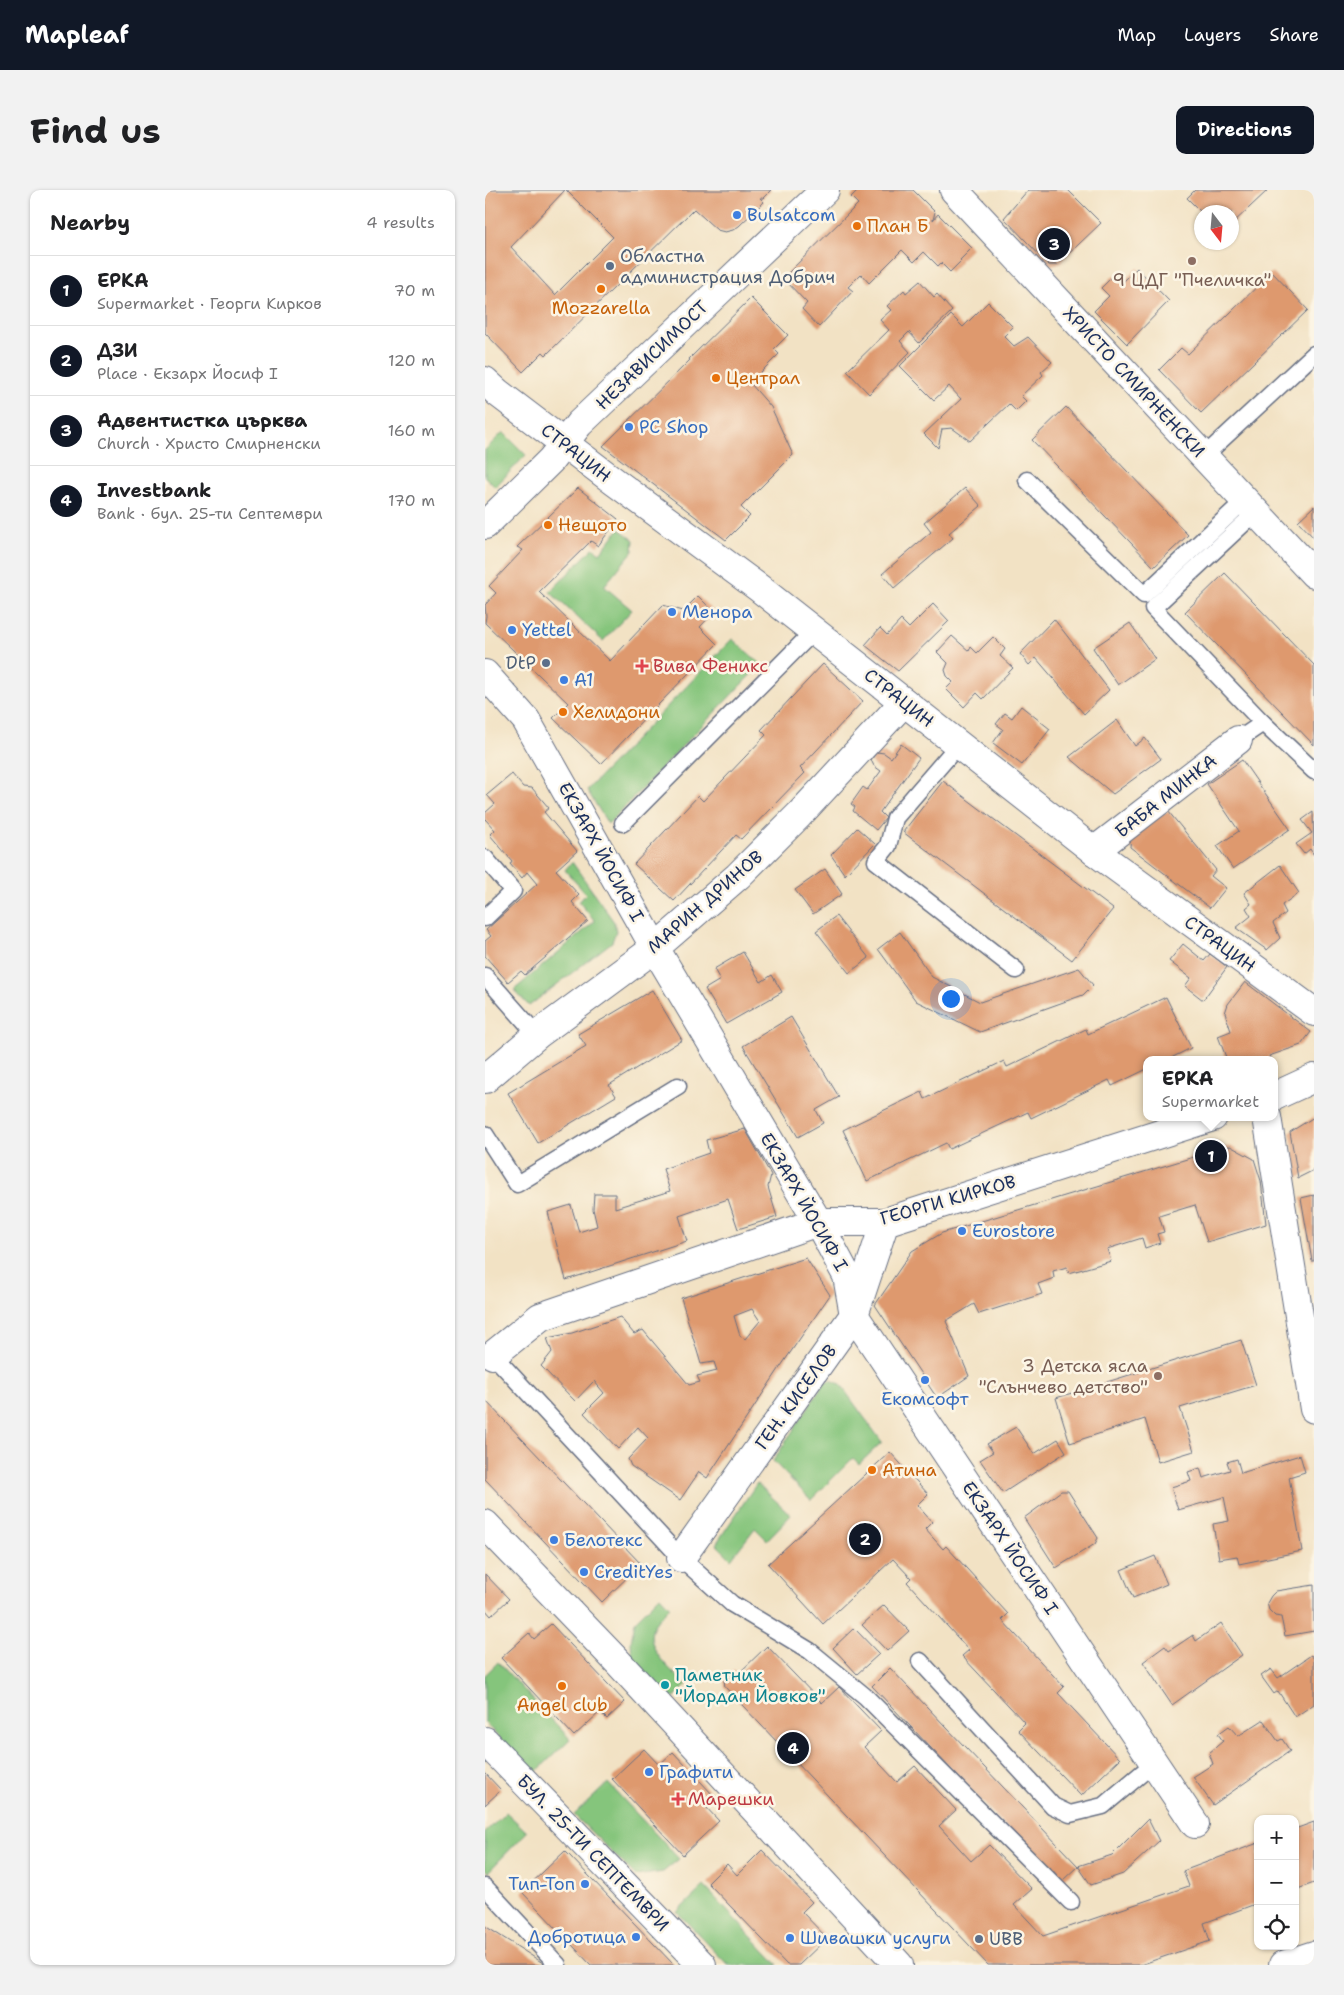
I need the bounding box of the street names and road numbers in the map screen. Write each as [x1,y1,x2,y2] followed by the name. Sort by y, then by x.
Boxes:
[591,295,713,415] street label: НЕЗАВИСИМОСТ
[1058,301,1210,463] street label: ХРИСТО СМИРНЕНСКИ
[536,418,616,488] street label: СТРАЦИН
[859,663,939,733] street label: СТРАЦИН
[1110,749,1222,843] street label: БАБА МИНКА
[553,778,649,926] street label: ЕКЗАРХ ЙОСИФ I
[642,845,768,959] street label: МАРИН ДРИНОВ
[1180,910,1260,978] street label: СТРАЦИН
[755,1129,853,1276] street label: ЕКЗАРХ ЙОСИФ I
[877,1169,1019,1231] street label: ГЕОРГИ КИРКОВ
[750,1340,842,1454] street label: ГЕН. КИСЕЛОВ
[956,1477,1064,1619] street label: ЕКЗАРХ ЙОСИФ I
[512,1769,674,1937] street label: БУЛ. 25-ТИ СЕПТЕМВРИ

